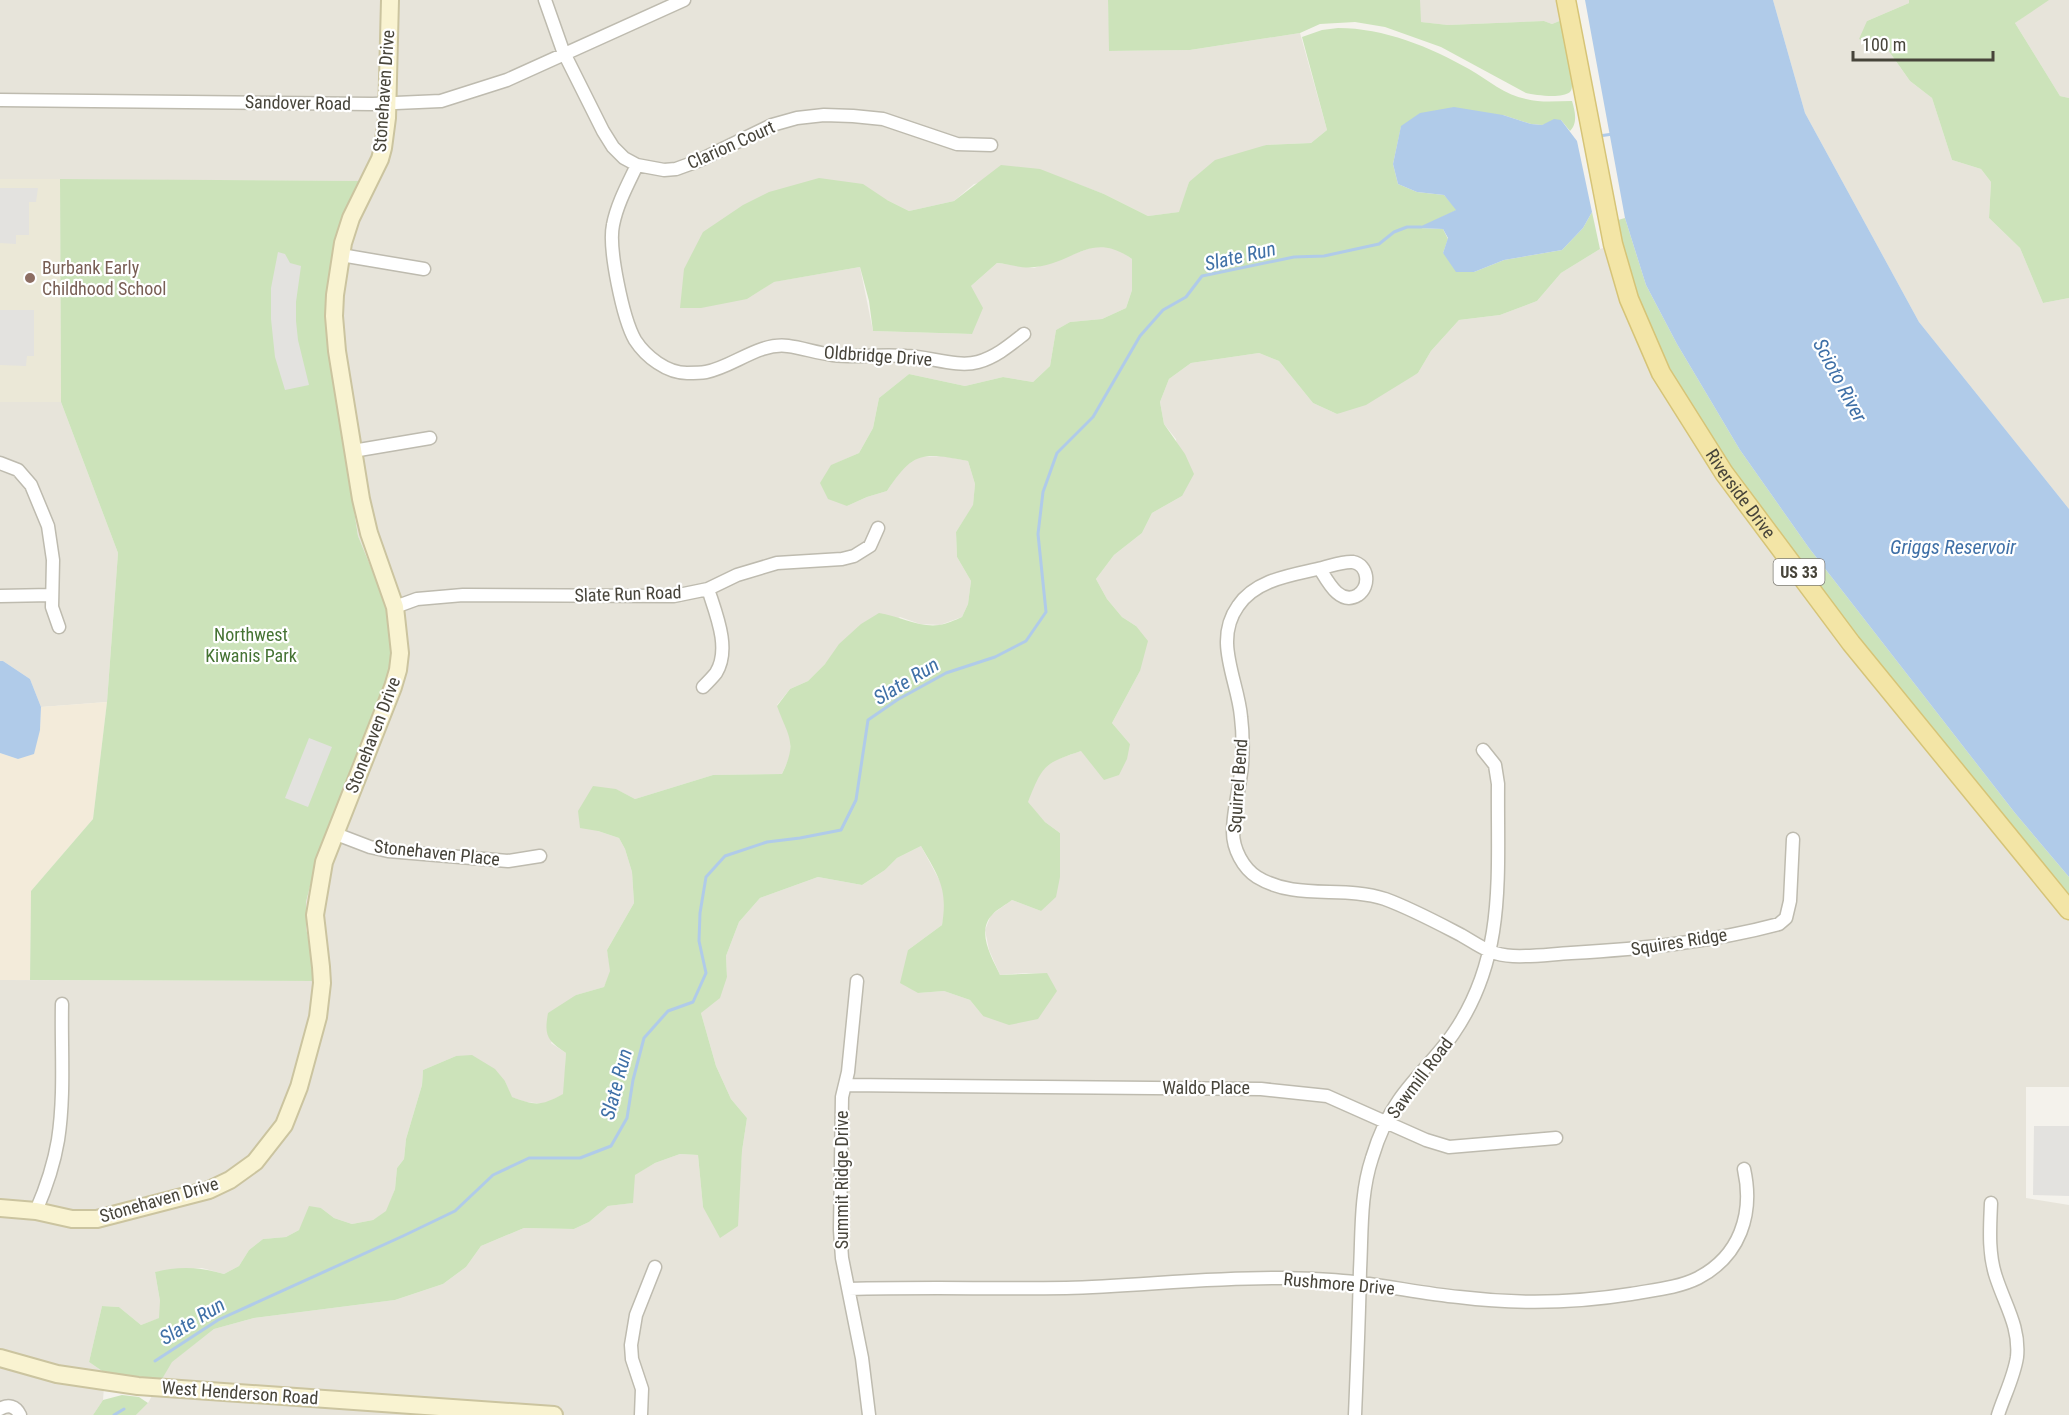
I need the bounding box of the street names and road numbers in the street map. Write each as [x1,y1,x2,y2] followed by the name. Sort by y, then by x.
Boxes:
[369,29,398,153] street label: Stonehaven Drive
[245,91,351,114] street label: Sandover Road
[684,116,778,173] street label: Clarion Court
[823,341,933,370] street label: Oldbridge Drive
[1702,445,1780,542] street label: Riverside Drive
[1774,559,1824,585] road number: US 33
[574,581,682,606] street label: Slate Run Road
[341,674,404,796] street label: Stonehaven Drive
[1224,738,1251,834] street label: Squirrel Bend
[373,835,501,870] street label: Stonehaven Place
[1629,924,1729,959] street label: Squires Ridge
[1382,1033,1457,1122] street label: Sawmill Road
[1162,1077,1250,1098] street label: Waldo Place
[831,1111,852,1249] street label: Summit Ridge Drive
[97,1173,221,1227] street label: Stonehaven Drive
[1283,1268,1396,1299] street label: Rushmore Drive
[161,1377,319,1408] street label: West Henderson Road

